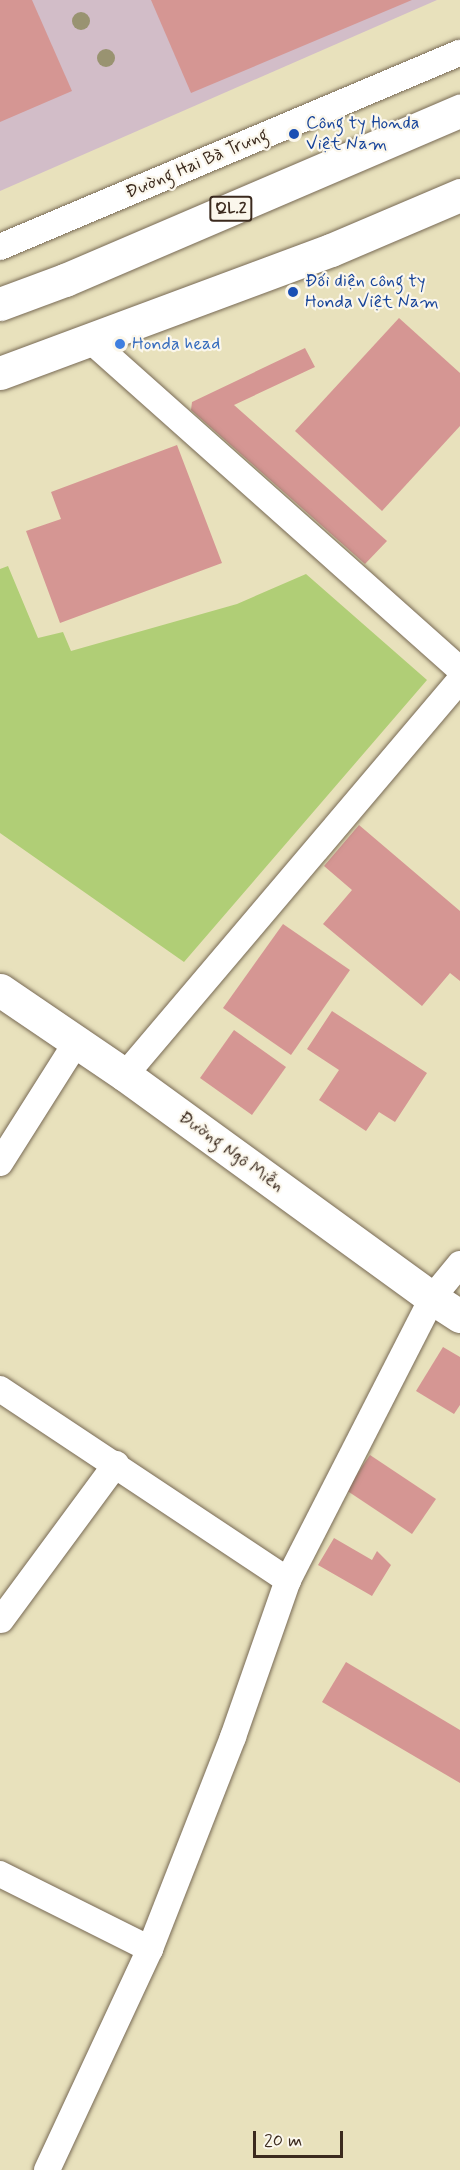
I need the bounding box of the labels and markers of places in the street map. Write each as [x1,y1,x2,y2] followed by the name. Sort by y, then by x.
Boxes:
[306,113,421,156] place label: Công ty Honda Việt Nam
[287,127,301,141] marker: Công ty Honda Việt Nam
[305,271,436,314] place label: Đối diện công ty Honda Việt Nam
[286,285,300,299] marker: Đối diện công ty Honda Việt Nam
[132,333,220,355] place label: Honda head
[113,337,127,351] marker: Honda head

